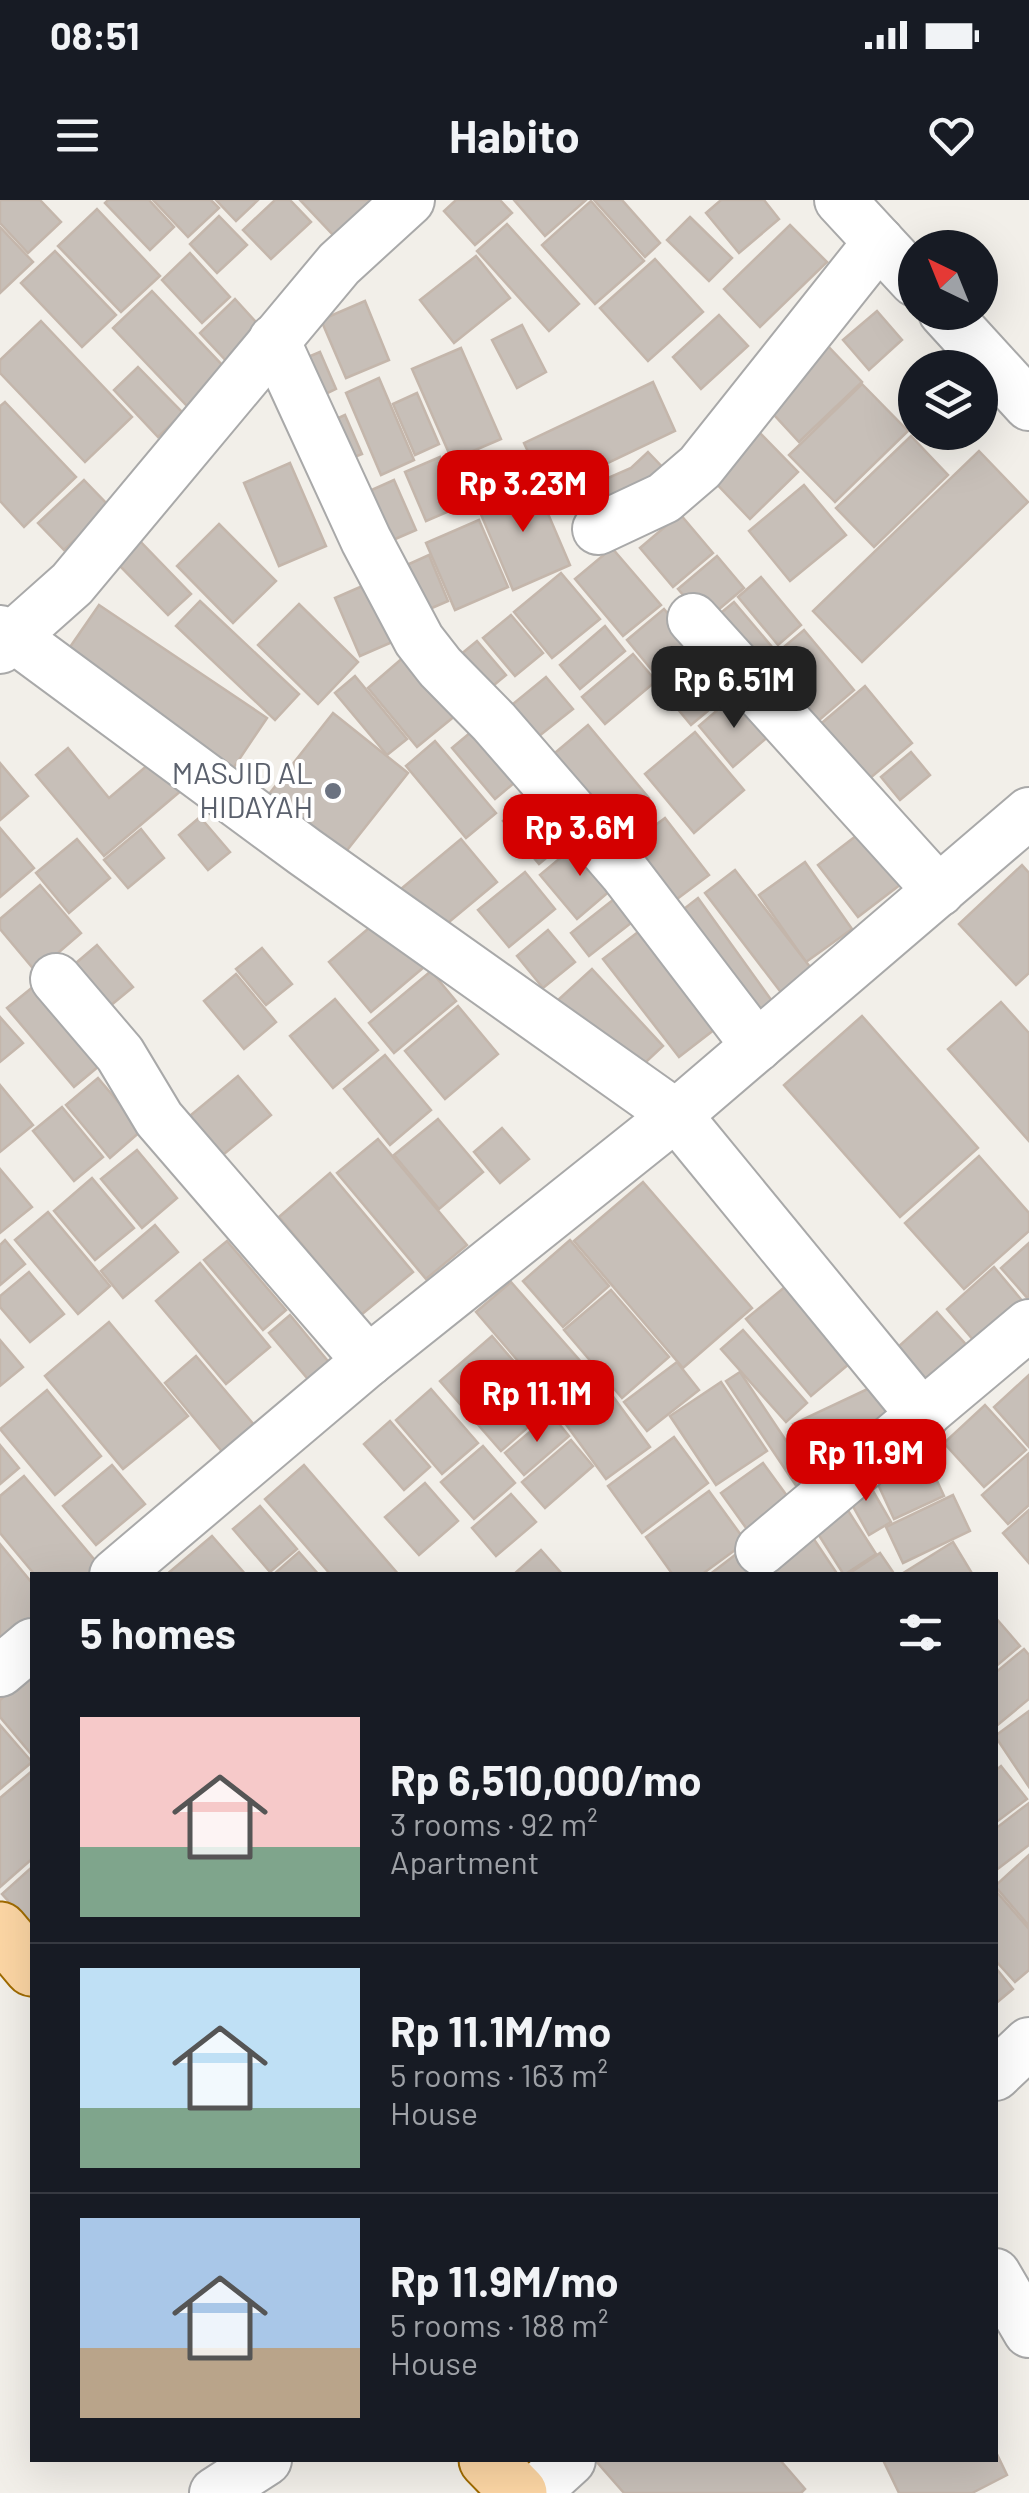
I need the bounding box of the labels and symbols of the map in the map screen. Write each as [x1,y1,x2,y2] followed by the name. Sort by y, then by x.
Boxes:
[898,230,998,330] north arrow
[420,450,626,535] pin: Rp 3.23M
[631,646,837,731] pin: Rp 6.51M
[172,754,313,824] place label: MASJID AL HIDAYAH
[322,780,344,802] marker: MASJID AL HIDAYAH
[488,794,672,879] pin: Rp 3.6M
[434,1360,640,1445] pin: Rp 11.1M
[763,1419,969,1504] pin: Rp 11.9M

